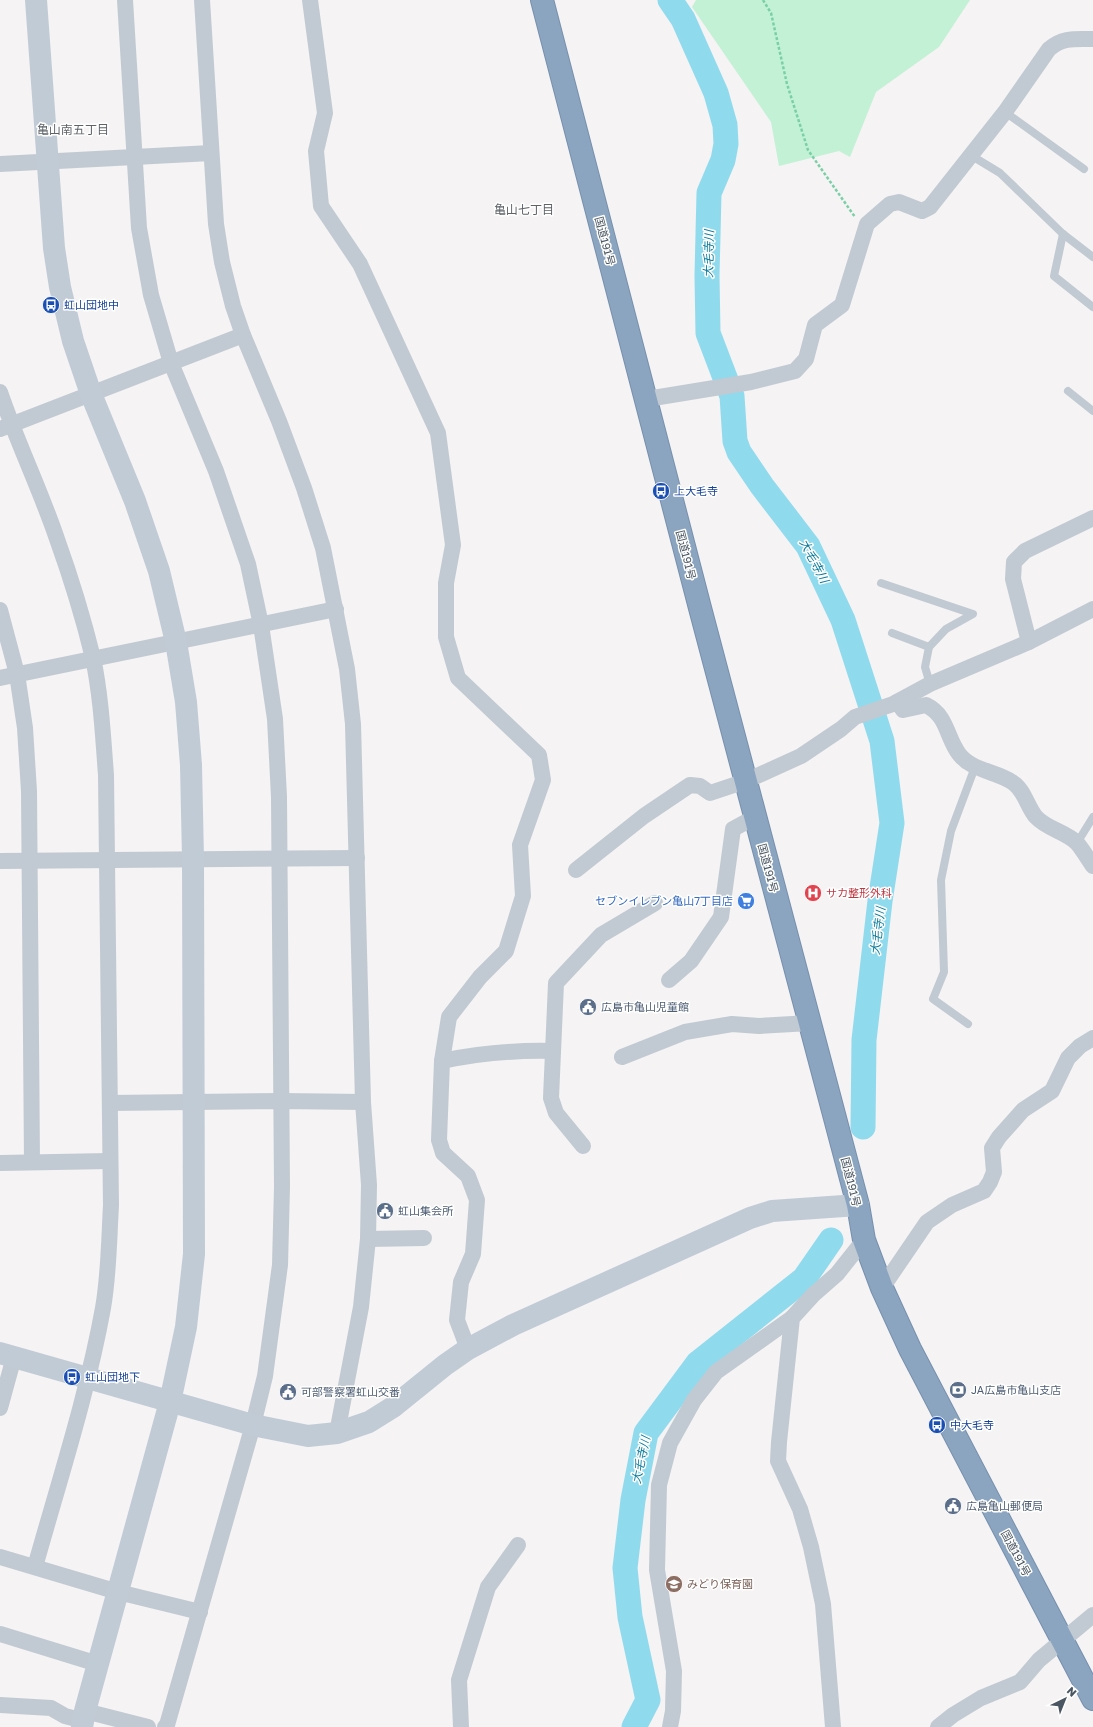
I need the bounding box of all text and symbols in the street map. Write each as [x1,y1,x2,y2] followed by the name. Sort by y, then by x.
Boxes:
[37,122,109,137] district label: 亀山南五丁目
[494,202,554,217] district label: 亀山七丁目
[593,215,618,267] street label: 国道191号
[701,228,716,278] water label: 大毛寺川
[41,295,61,315] bus stop icon: 虹山団地中
[64,298,119,311] place label: 虹山団地中
[651,481,671,501] bus stop icon: 上大毛寺
[674,484,718,497] place label: 上大毛寺
[674,529,699,581] street label: 国道191号
[797,536,833,587] water label: 大毛寺川
[756,842,781,894] street label: 国道191号
[803,883,823,903] hospital icon: サカ整形外科
[826,886,892,899] place label: サカ整形外科
[736,891,756,911] supermarket icon: セブンイレブン亀山7丁目店
[595,894,733,907] place label: セブンイレブン亀山7丁目店
[867,904,888,956] water label: 大毛寺川
[578,997,598,1017] public building icon: 広島市亀山児童館
[601,1000,689,1013] place label: 広島市亀山児童館
[839,1156,864,1208] street label: 国道191号
[375,1201,395,1221] public building icon: 虹山集会所
[398,1204,454,1217] place label: 虹山集会所
[62,1367,82,1387] bus stop icon: 虹山団地下
[85,1370,140,1383] place label: 虹山団地下
[948,1380,968,1400] bank icon: JA広島市亀山支店
[278,1382,298,1402] public building icon: 可部警察署虹山交番
[971,1383,1061,1396] place label: JA広島市亀山支店
[301,1385,400,1398] place label: 可部警察署虹山交番
[927,1415,947,1435] bus stop icon: 中大毛寺
[950,1418,994,1431] place label: 中大毛寺
[628,1433,653,1485] water label: 大毛寺川
[943,1496,963,1516] public building icon: 広島亀山郵便局
[966,1499,1043,1512] place label: 広島亀山郵便局
[999,1527,1034,1578] street label: 国道191号
[664,1574,684,1594] school or university icon: みどり保育園
[687,1577,753,1590] place label: みどり保育園
[1045,1679,1085,1719] north arrow
[1065,1684,1080,1699] text: N

